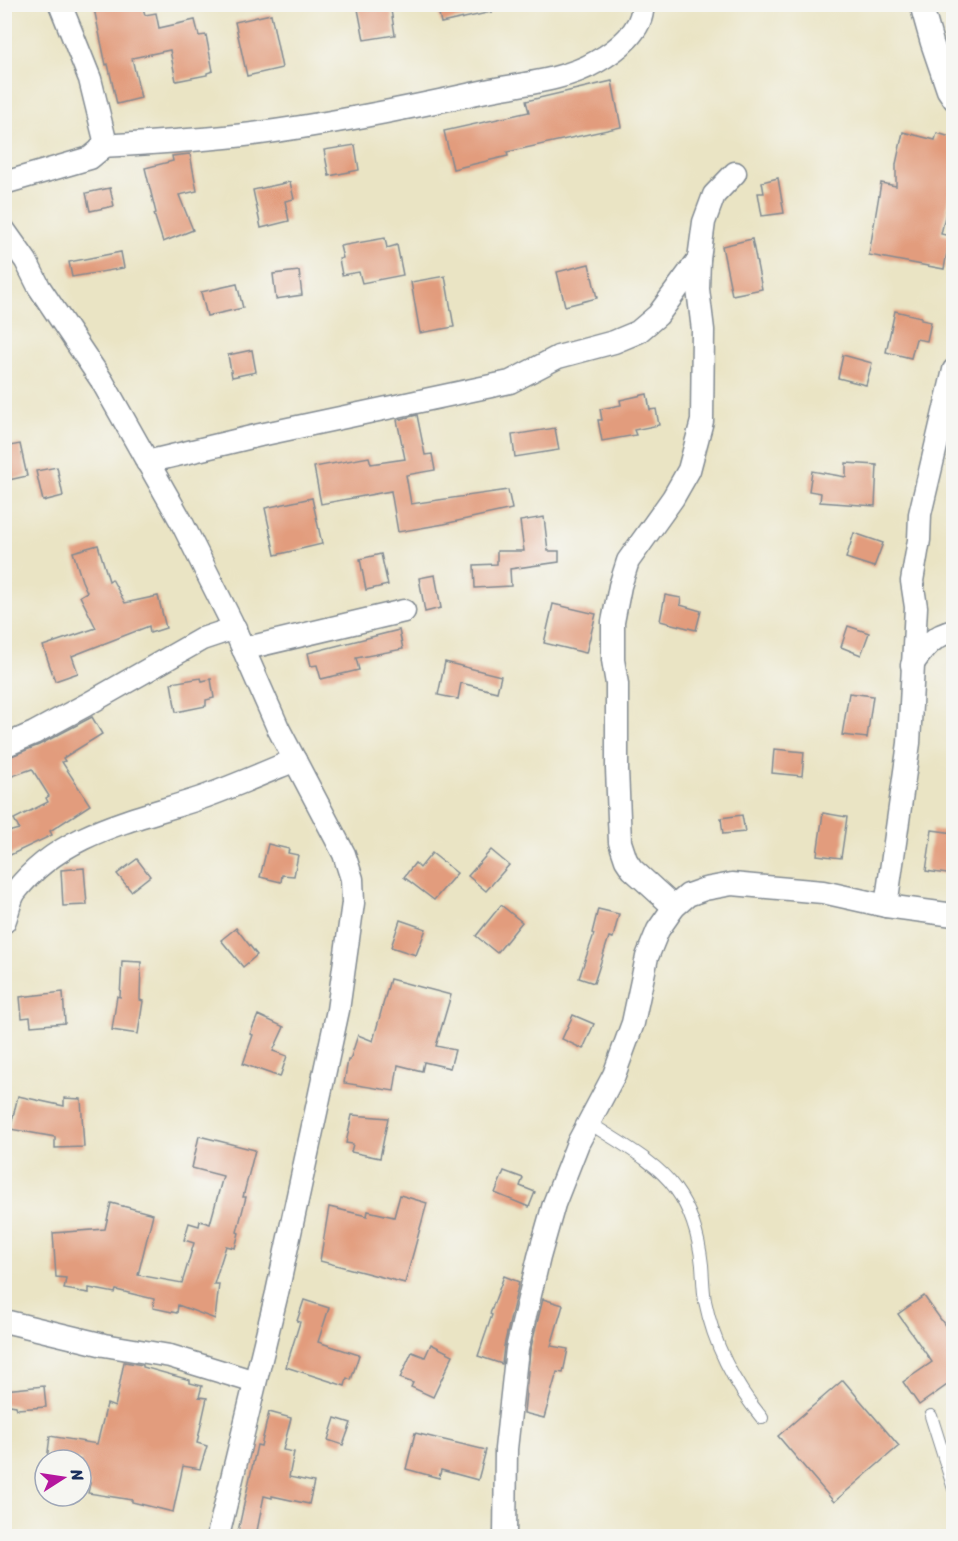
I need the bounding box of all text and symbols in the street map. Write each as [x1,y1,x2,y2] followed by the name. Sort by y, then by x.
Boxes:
[33,1448,93,1508] north arrow
[62,1466,93,1484] text: N

